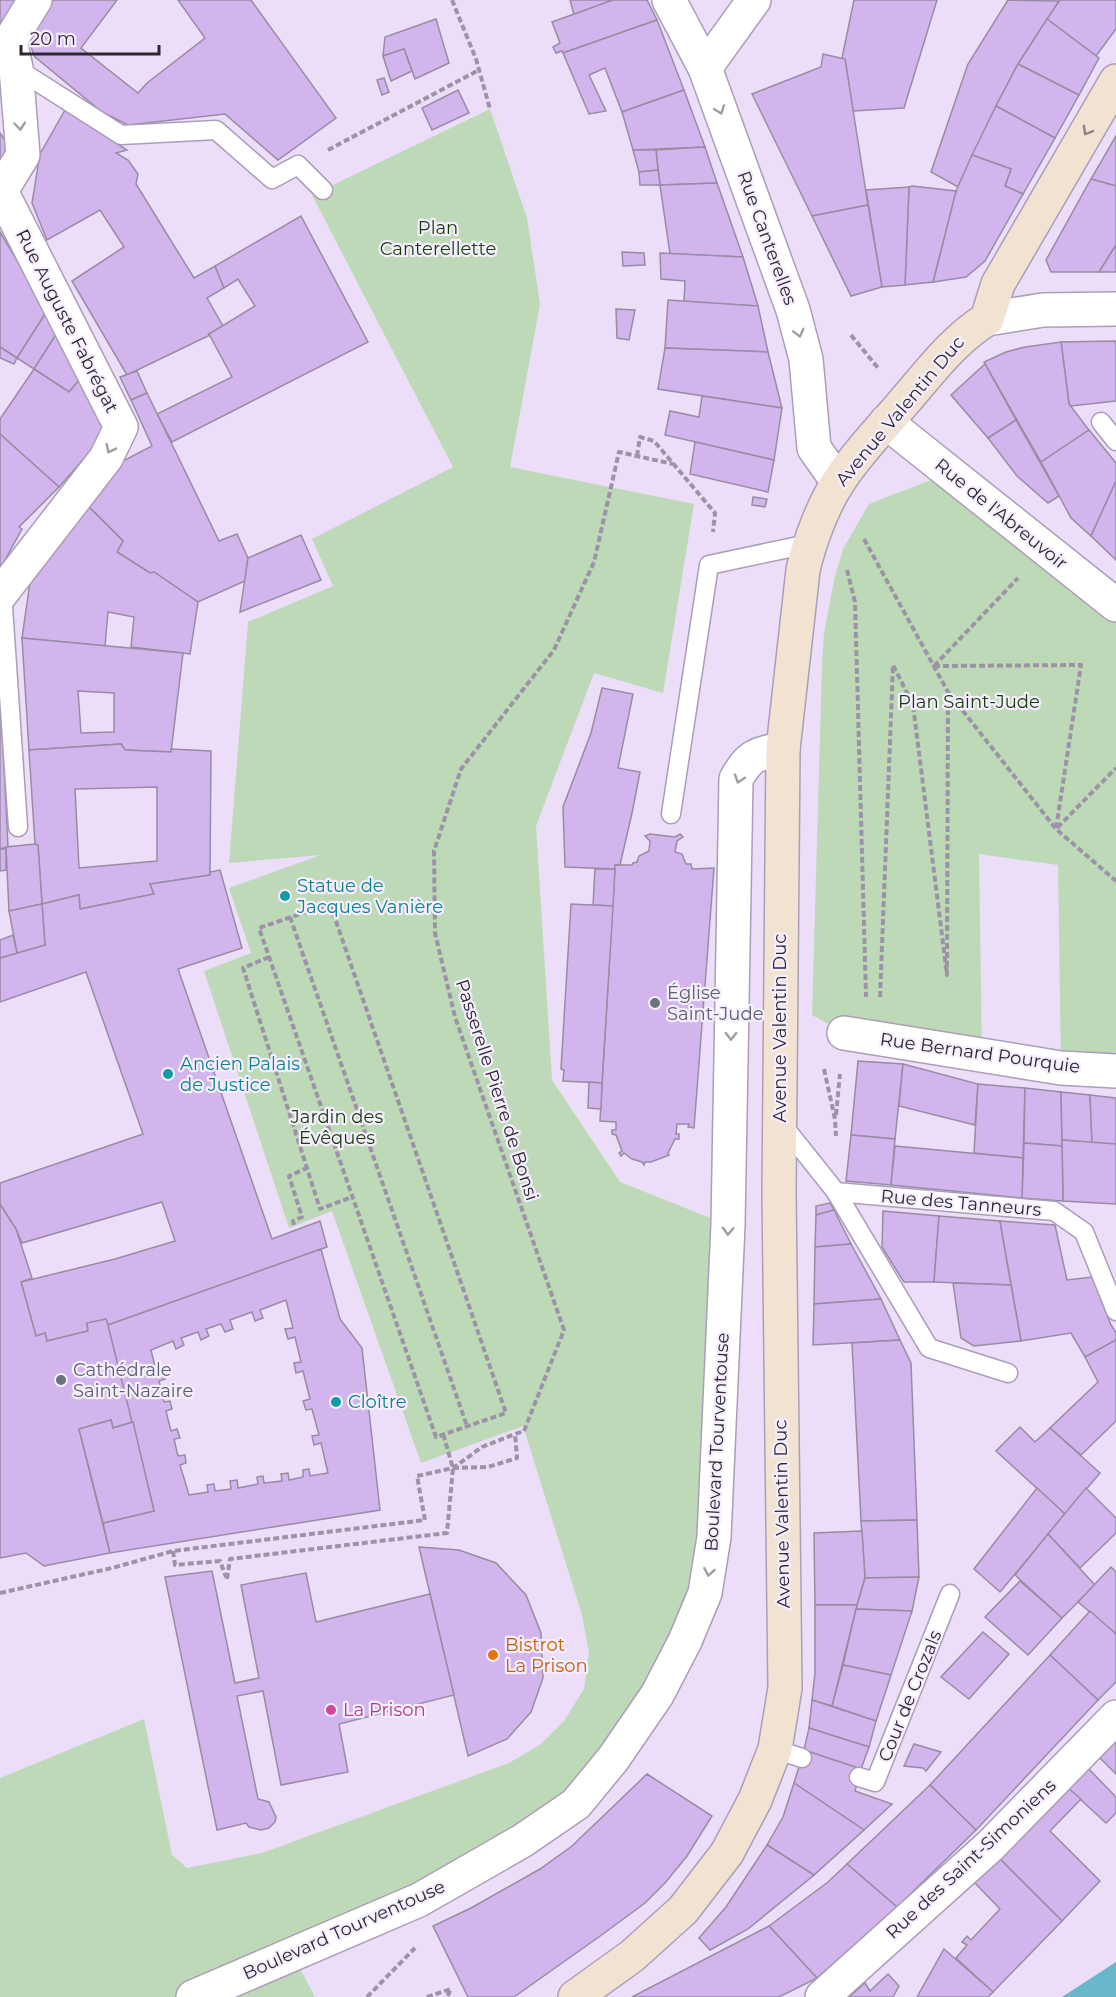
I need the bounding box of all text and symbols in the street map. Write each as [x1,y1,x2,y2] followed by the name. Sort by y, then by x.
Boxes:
[21,18,159,56] scale bar
[30,28,76,50] text: 20 m
[713,104,726,115] one-way arrow
[13,122,26,131] one-way arrow
[1082,125,1094,135] one-way arrow
[733,168,802,308] street label: Rue Canterelles
[380,217,496,260] park label: Plan Canterellette
[11,225,123,417] street label: Rue Auguste Fabrégat
[792,328,805,338] one-way arrow
[831,332,969,490] street label: Avenue Valentin Duc
[106,443,117,454] one-way arrow
[930,454,1072,574] street label: Rue de l'Abreuvoir
[898,691,1040,713] park label: Plan Saint-Jude
[734,773,746,783] one-way arrow
[296,875,443,918] place label: Statue de Jacques Vanière
[278,889,292,903] marker: Statue de Jacques Vanière
[769,934,791,1122] street label: Avenue Valentin Duc
[451,976,543,1204] street label: Passerelle Pierre de Bonsi
[667,982,764,1025] place label: Église Saint-Jude
[648,996,662,1010] marker: Église Saint-Jude
[878,1028,1082,1078] street label: Rue Bernard Pourquie
[725,1031,737,1040] one-way arrow
[180,1053,300,1096] place label: Ancien Palais de Justice
[161,1067,175,1081] marker: Ancien Palais de Justice
[290,1106,383,1149] park label: Jardin des Évêques
[880,1185,1042,1221] street label: Rue des Tanneurs
[721,1226,734,1235] one-way arrow
[700,1332,734,1552] street label: Boulevard Tourventouse
[73,1359,194,1402] place label: Cathédrale Saint-Nazaire
[54,1373,68,1387] marker: Cathédrale Saint-Nazaire
[348,1391,407,1413] place label: Cloître
[329,1395,343,1409] marker: Cloître
[769,1419,795,1609] street label: Avenue Valentin Duc
[703,1567,715,1577] one-way arrow
[874,1627,946,1765] street label: Cour de Crozals
[505,1634,588,1677] place label: Bistrot La Prison
[486,1648,500,1662] marker: Bistrot La Prison
[343,1699,426,1721] place label: La Prison
[324,1703,338,1717] marker: La Prison
[881,1774,1061,1944] street label: Rue des Saint-Simoniens
[239,1875,449,1985] street label: Boulevard Tourventouse

